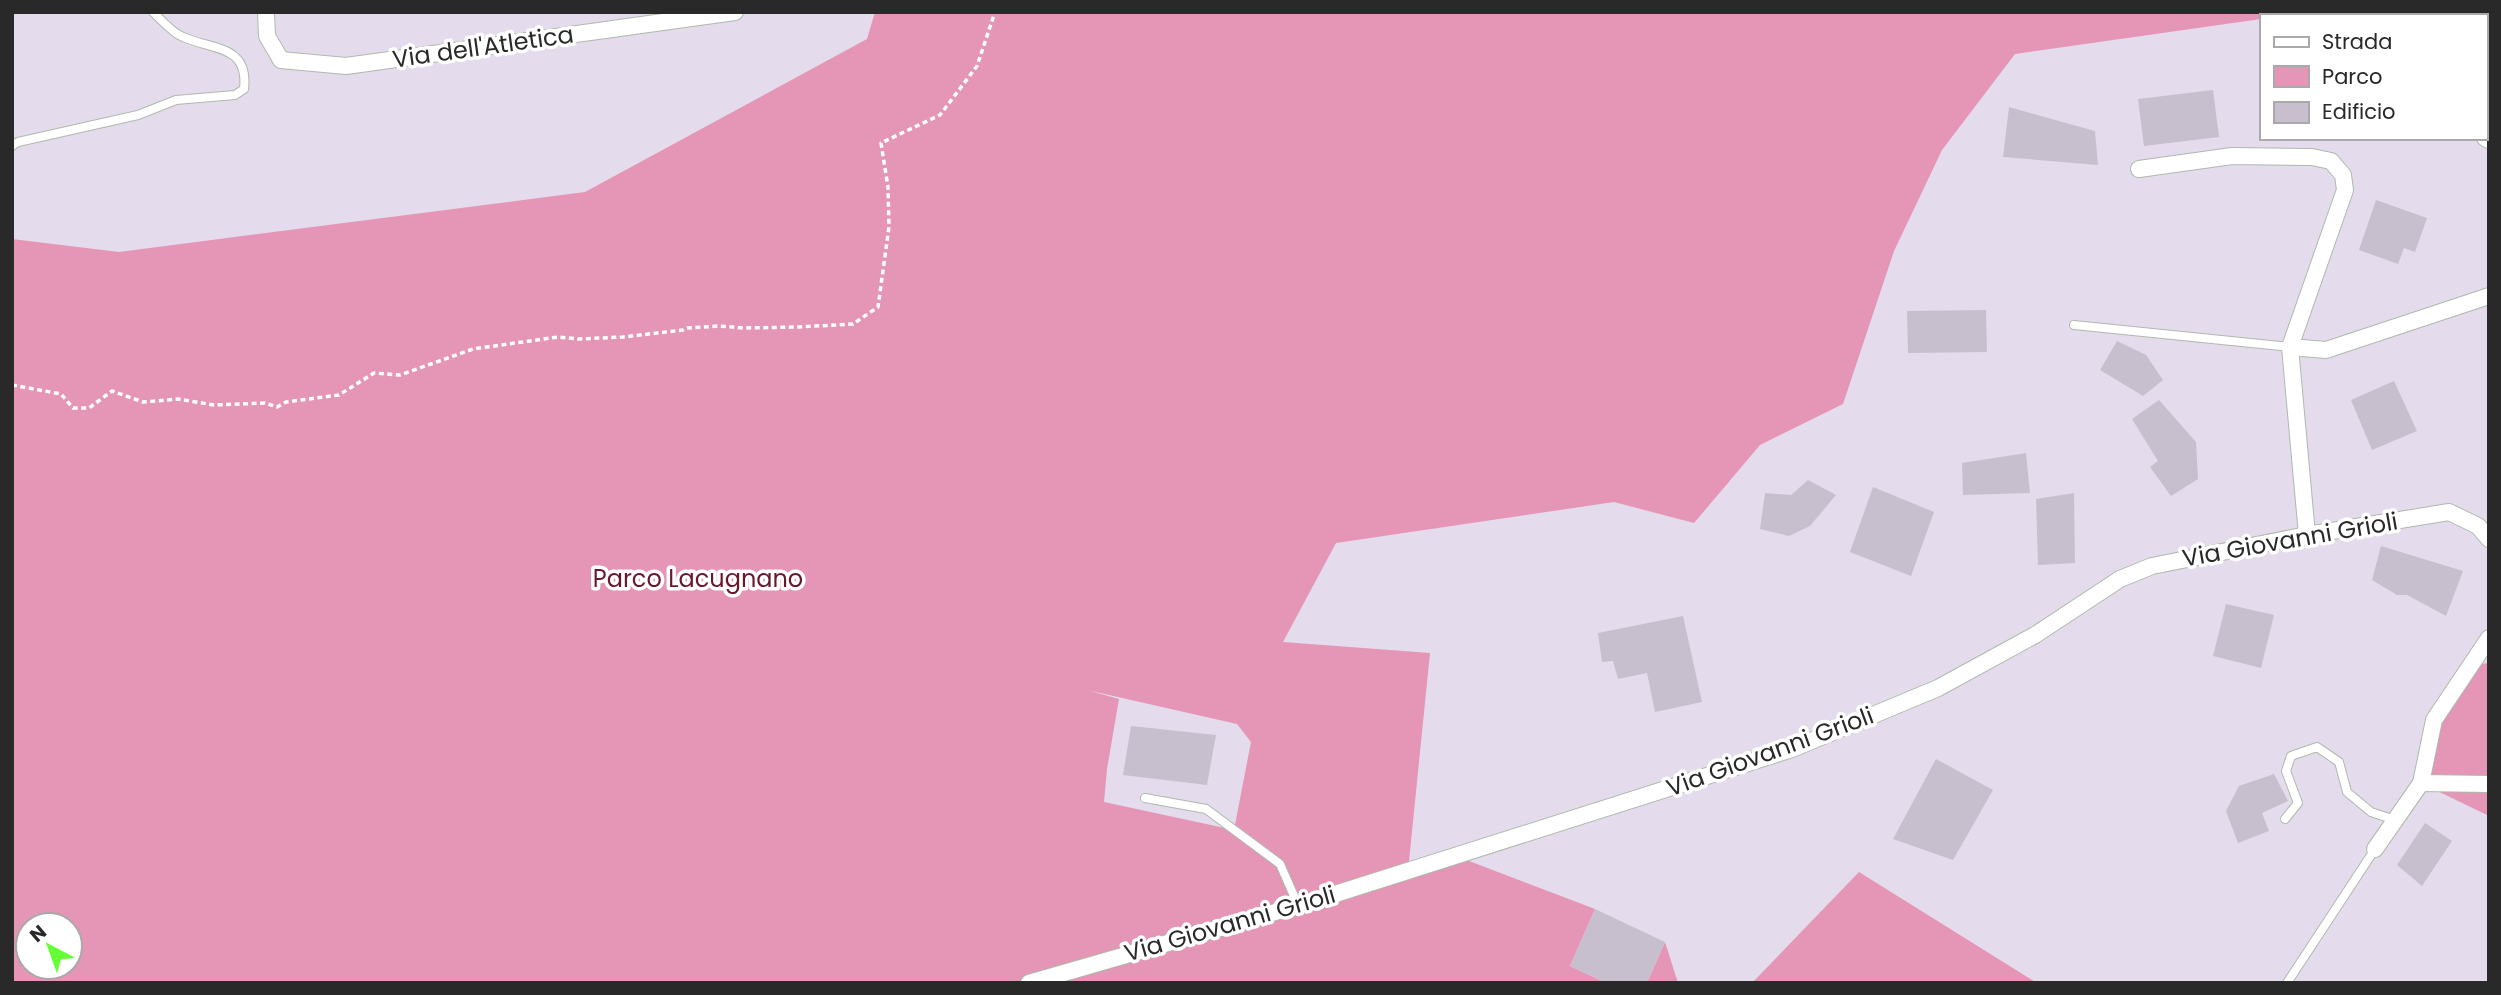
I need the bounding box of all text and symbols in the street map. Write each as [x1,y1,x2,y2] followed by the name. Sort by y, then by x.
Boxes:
[2260,14,2487,140] legend
[390,17,576,76] street label: Via dell'Atletica
[2322,27,2392,56] text: Strada
[2322,62,2382,91] text: Parco
[2322,97,2396,126] text: Edificio
[2180,504,2400,575] street label: Via Giovanni Grioli
[593,562,803,595] park label: Parco Lacugnano
[1662,699,1878,804] street label: Via Giovanni Grioli
[1120,878,1339,969] street label: Via Giovanni Grioli
[14,911,84,981] north arrow
[24,919,52,948] text: N

